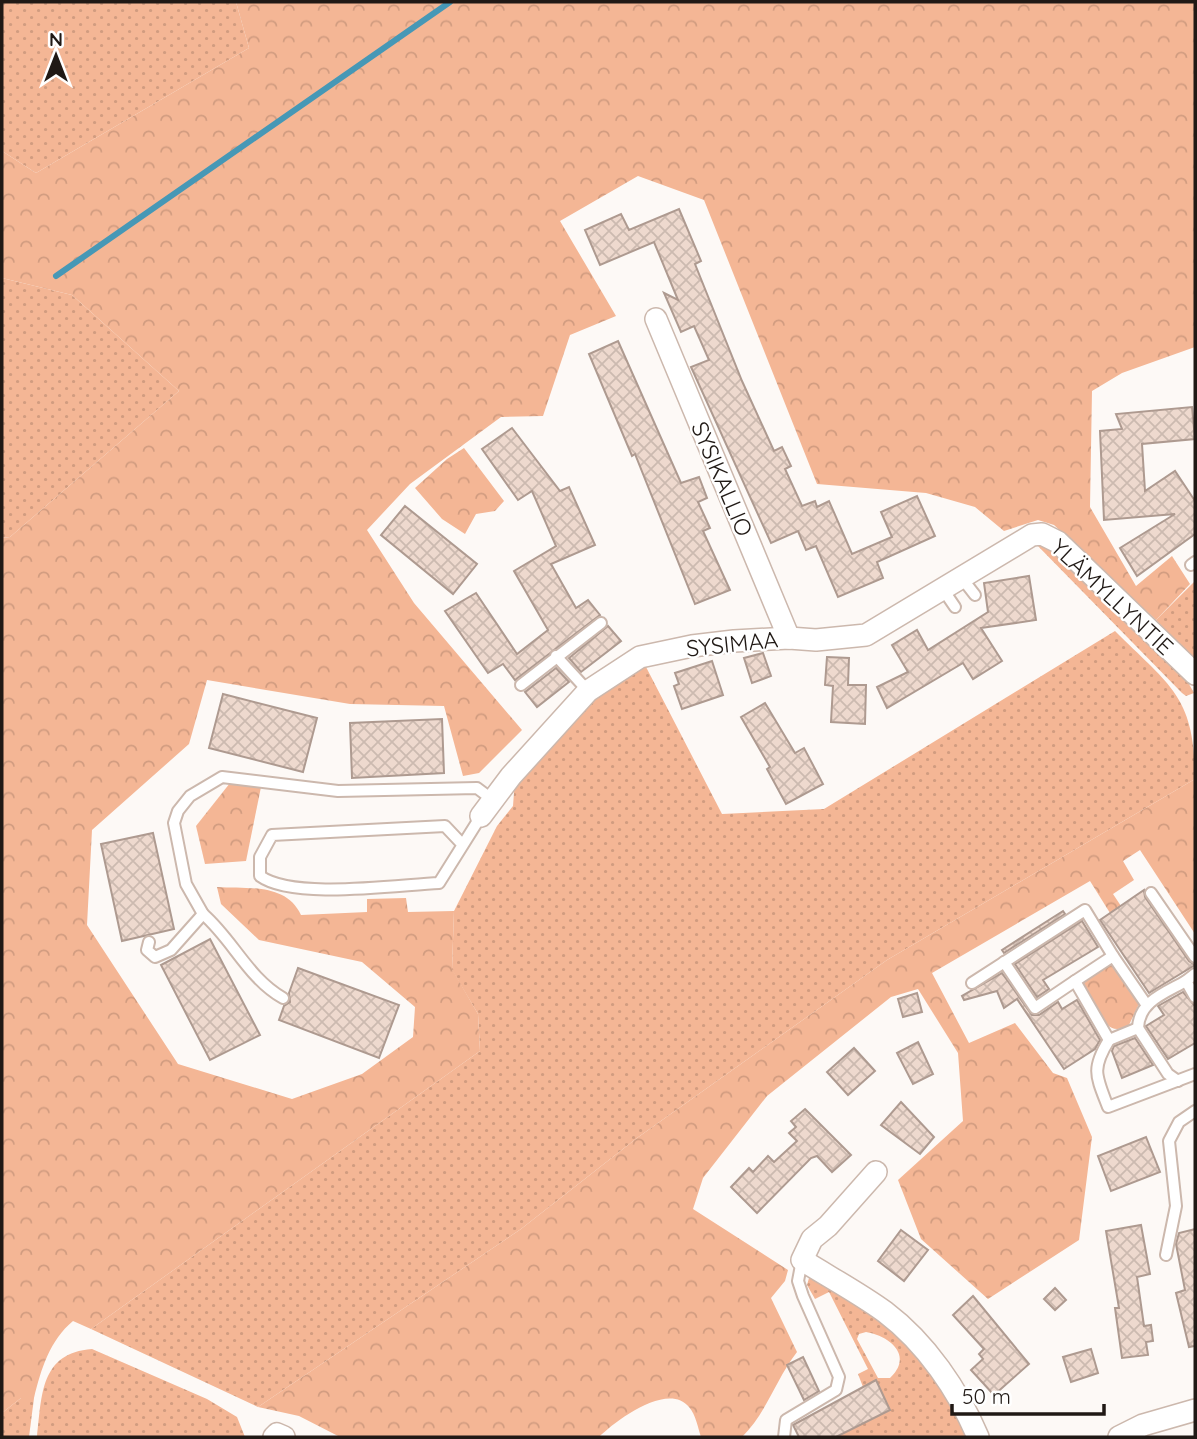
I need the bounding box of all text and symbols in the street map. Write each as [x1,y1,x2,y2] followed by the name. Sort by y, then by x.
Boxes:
[21,21,91,91] north arrow
[49,27,63,51] text: N
[685,417,760,541] street label: SYSIKALLIO
[1045,532,1180,661] street label: YLÄMYLLYNTIE
[685,624,779,663] street label: SYSIMAA
[952,1372,1104,1416] scale bar
[962,1383,1011,1409] text: 50 m

